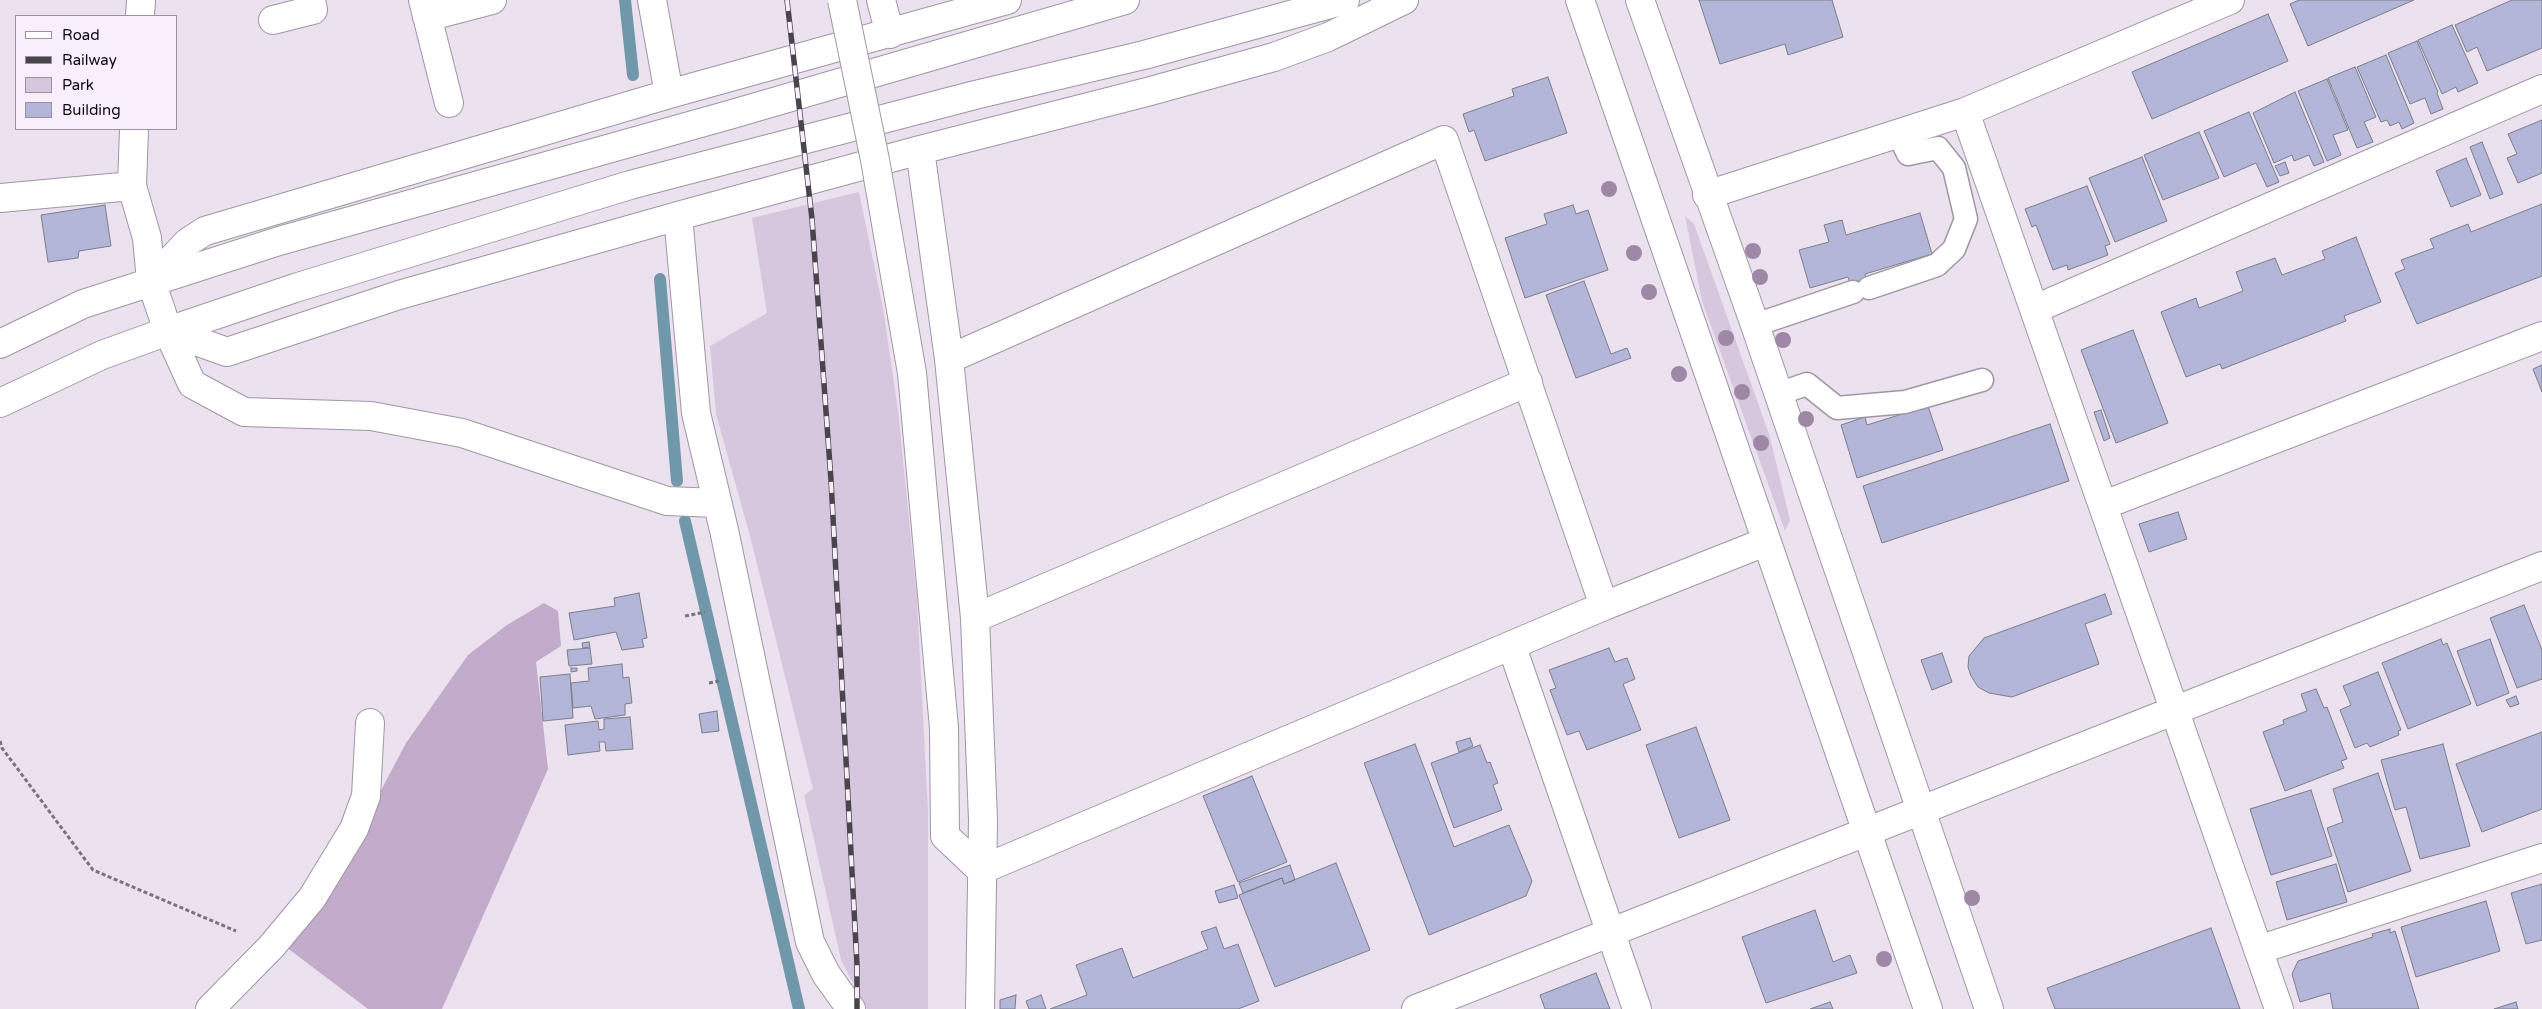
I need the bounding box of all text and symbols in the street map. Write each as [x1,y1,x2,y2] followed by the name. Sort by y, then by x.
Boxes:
[15,15,178,130] legend
[62,26,100,44] text: Road
[62,51,117,69] text: Railway
[62,76,94,94] text: Park
[62,101,121,119] text: Building

